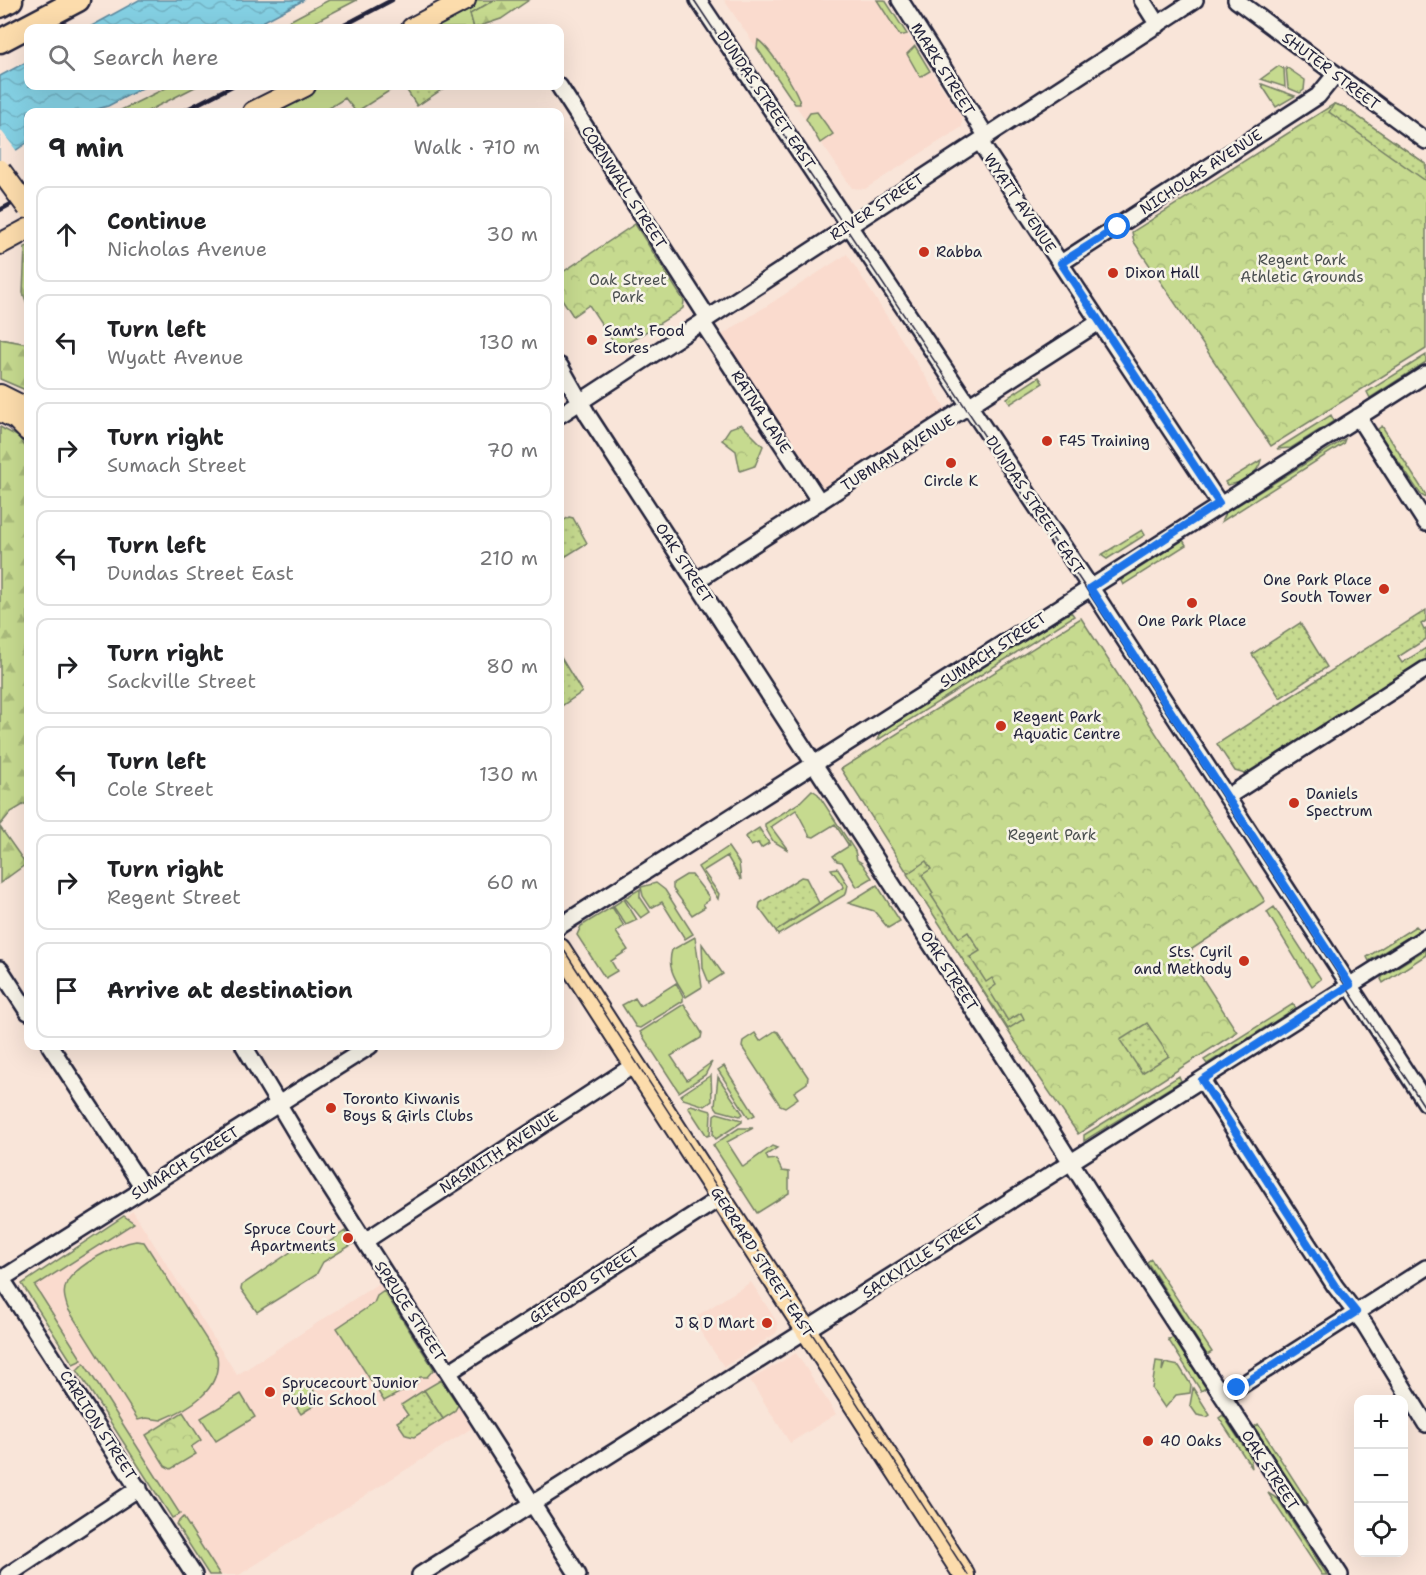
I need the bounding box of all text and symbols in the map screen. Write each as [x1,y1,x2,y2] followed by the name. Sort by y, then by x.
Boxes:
[907,19,979,119] street label: MARK STREET
[24,24,564,90] search box
[712,27,820,173] street label: DUNDAS STREET EAST
[1278,28,1384,114] street label: SHUTER STREET
[45,41,78,74] icon: search
[93,43,219,72] text: Search here
[577,122,671,252] street label: CORNWALL STREET
[1136,125,1266,219] street label: NICHOLAS AVENUE
[48,130,124,165] text: 9 min
[414,134,540,160] text: Walk · 710 m
[979,149,1061,257] street label: WYATT AVENUE
[826,169,928,245] street label: RIVER STREET
[107,207,207,236] text: Continue
[1104,213,1130,239] route start
[50,218,83,251] icon: ahead
[486,221,538,247] text: 30 m
[107,236,267,262] text: Nicholas Avenue
[936,242,983,262] place label: Rabba
[917,245,931,259] marker: Rabba
[1240,250,1364,287] park label: Regent Park Athletic Grounds
[1125,263,1200,283] place label: Dixon Hall
[1106,266,1120,280] marker: Dixon Hall
[589,270,667,307] park label: Oak Street Park
[107,315,206,344] text: Turn left
[604,321,685,358] place label: Sam's Food Stores
[50,326,83,359] icon: left
[479,329,538,355] text: 130 m
[585,333,599,347] marker: Sam's Food Stores
[107,344,244,370] text: Wyatt Avenue
[727,367,795,457] street label: RATNA LANE
[837,410,959,496] street label: TUBMAN AVENUE
[107,423,224,452] text: Turn right
[1059,431,1150,451] place label: F45 Training
[981,432,1089,578] street label: DUNDAS STREET EAST
[50,434,83,467] icon: right
[1040,434,1054,448] marker: F45 Training
[486,437,538,463] text: 70 m
[107,452,247,478] text: Sumach Street
[944,456,958,470] marker: Circle K
[924,471,978,491] place label: Circle K
[651,519,717,607] street label: OAK STREET
[107,531,206,560] text: Turn left
[50,542,83,575] icon: left
[479,545,538,571] text: 210 m
[107,560,294,586] text: Dundas Street East
[1263,570,1372,607] place label: One Park Place South Tower
[1377,582,1391,596] marker: One Park Place South Tower
[1185,596,1199,610] marker: One Park Place
[936,608,1050,692] street label: SUMACH STREET
[1137,611,1247,631] place label: One Park Place
[107,639,224,668] text: Turn right
[50,650,83,683] icon: right
[486,653,538,679] text: 80 m
[107,668,256,694] text: Sackville Street
[1013,707,1121,744] place label: Regent Park Aquatic Centre
[994,719,1008,733] marker: Regent Park Aquatic Centre
[107,747,206,776] text: Turn left
[50,758,83,791] icon: left
[479,761,538,787] text: 130 m
[107,776,214,802] text: Cole Street
[1306,784,1373,821] place label: Daniels Spectrum
[1287,796,1301,810] marker: Daniels Spectrum
[1008,825,1096,845] park label: Regent Park
[107,855,224,884] text: Turn right
[50,866,83,899] icon: right
[486,869,538,895] text: 60 m
[107,884,241,910] text: Regent Street
[916,927,982,1015] street label: OAK STREET
[1134,942,1232,979] place label: Sts. Cyril and Methody
[1237,954,1251,968] marker: Sts. Cyril and Methody
[50,974,83,1007] icon: arrive
[107,976,353,1005] text: Arrive at destination
[343,1089,473,1126] place label: Toronto Kiwanis Boys & Girls Clubs
[324,1101,338,1115] marker: Toronto Kiwanis Boys & Girls Clubs
[436,1106,562,1198] street label: NASMITH AVENUE
[127,1122,243,1204] street label: SUMACH STREET
[706,1183,818,1341] street label: GERRARD STREET EAST
[859,1209,987,1303] street label: SACKVILLE STREET
[244,1219,336,1256] place label: Spruce Court Apartments
[341,1231,355,1245] marker: Spruce Court Apartments
[525,1242,643,1328] street label: GIFFORD STREET
[370,1257,450,1365] street label: SPRUCE STREET
[675,1313,755,1333] place label: J & D Mart
[760,1316,774,1330] marker: J & D Mart
[55,1366,141,1484] street label: CARLTON STREET
[282,1373,419,1410] place label: Sprucecourt Junior Public School
[1223,1374,1249,1400] route end
[263,1385,277,1399] marker: Sprucecourt Junior Public School
[1354,1395,1408,1557] map controls
[1354,1395,1408,1449] button: +
[1237,1426,1303,1514] street label: OAK STREET
[1160,1431,1222,1451] place label: 40 Oaks
[1141,1434,1155,1448] marker: 40 Oaks
[1354,1449,1408,1503] button: −
[1354,1503,1408,1557] button: locate

